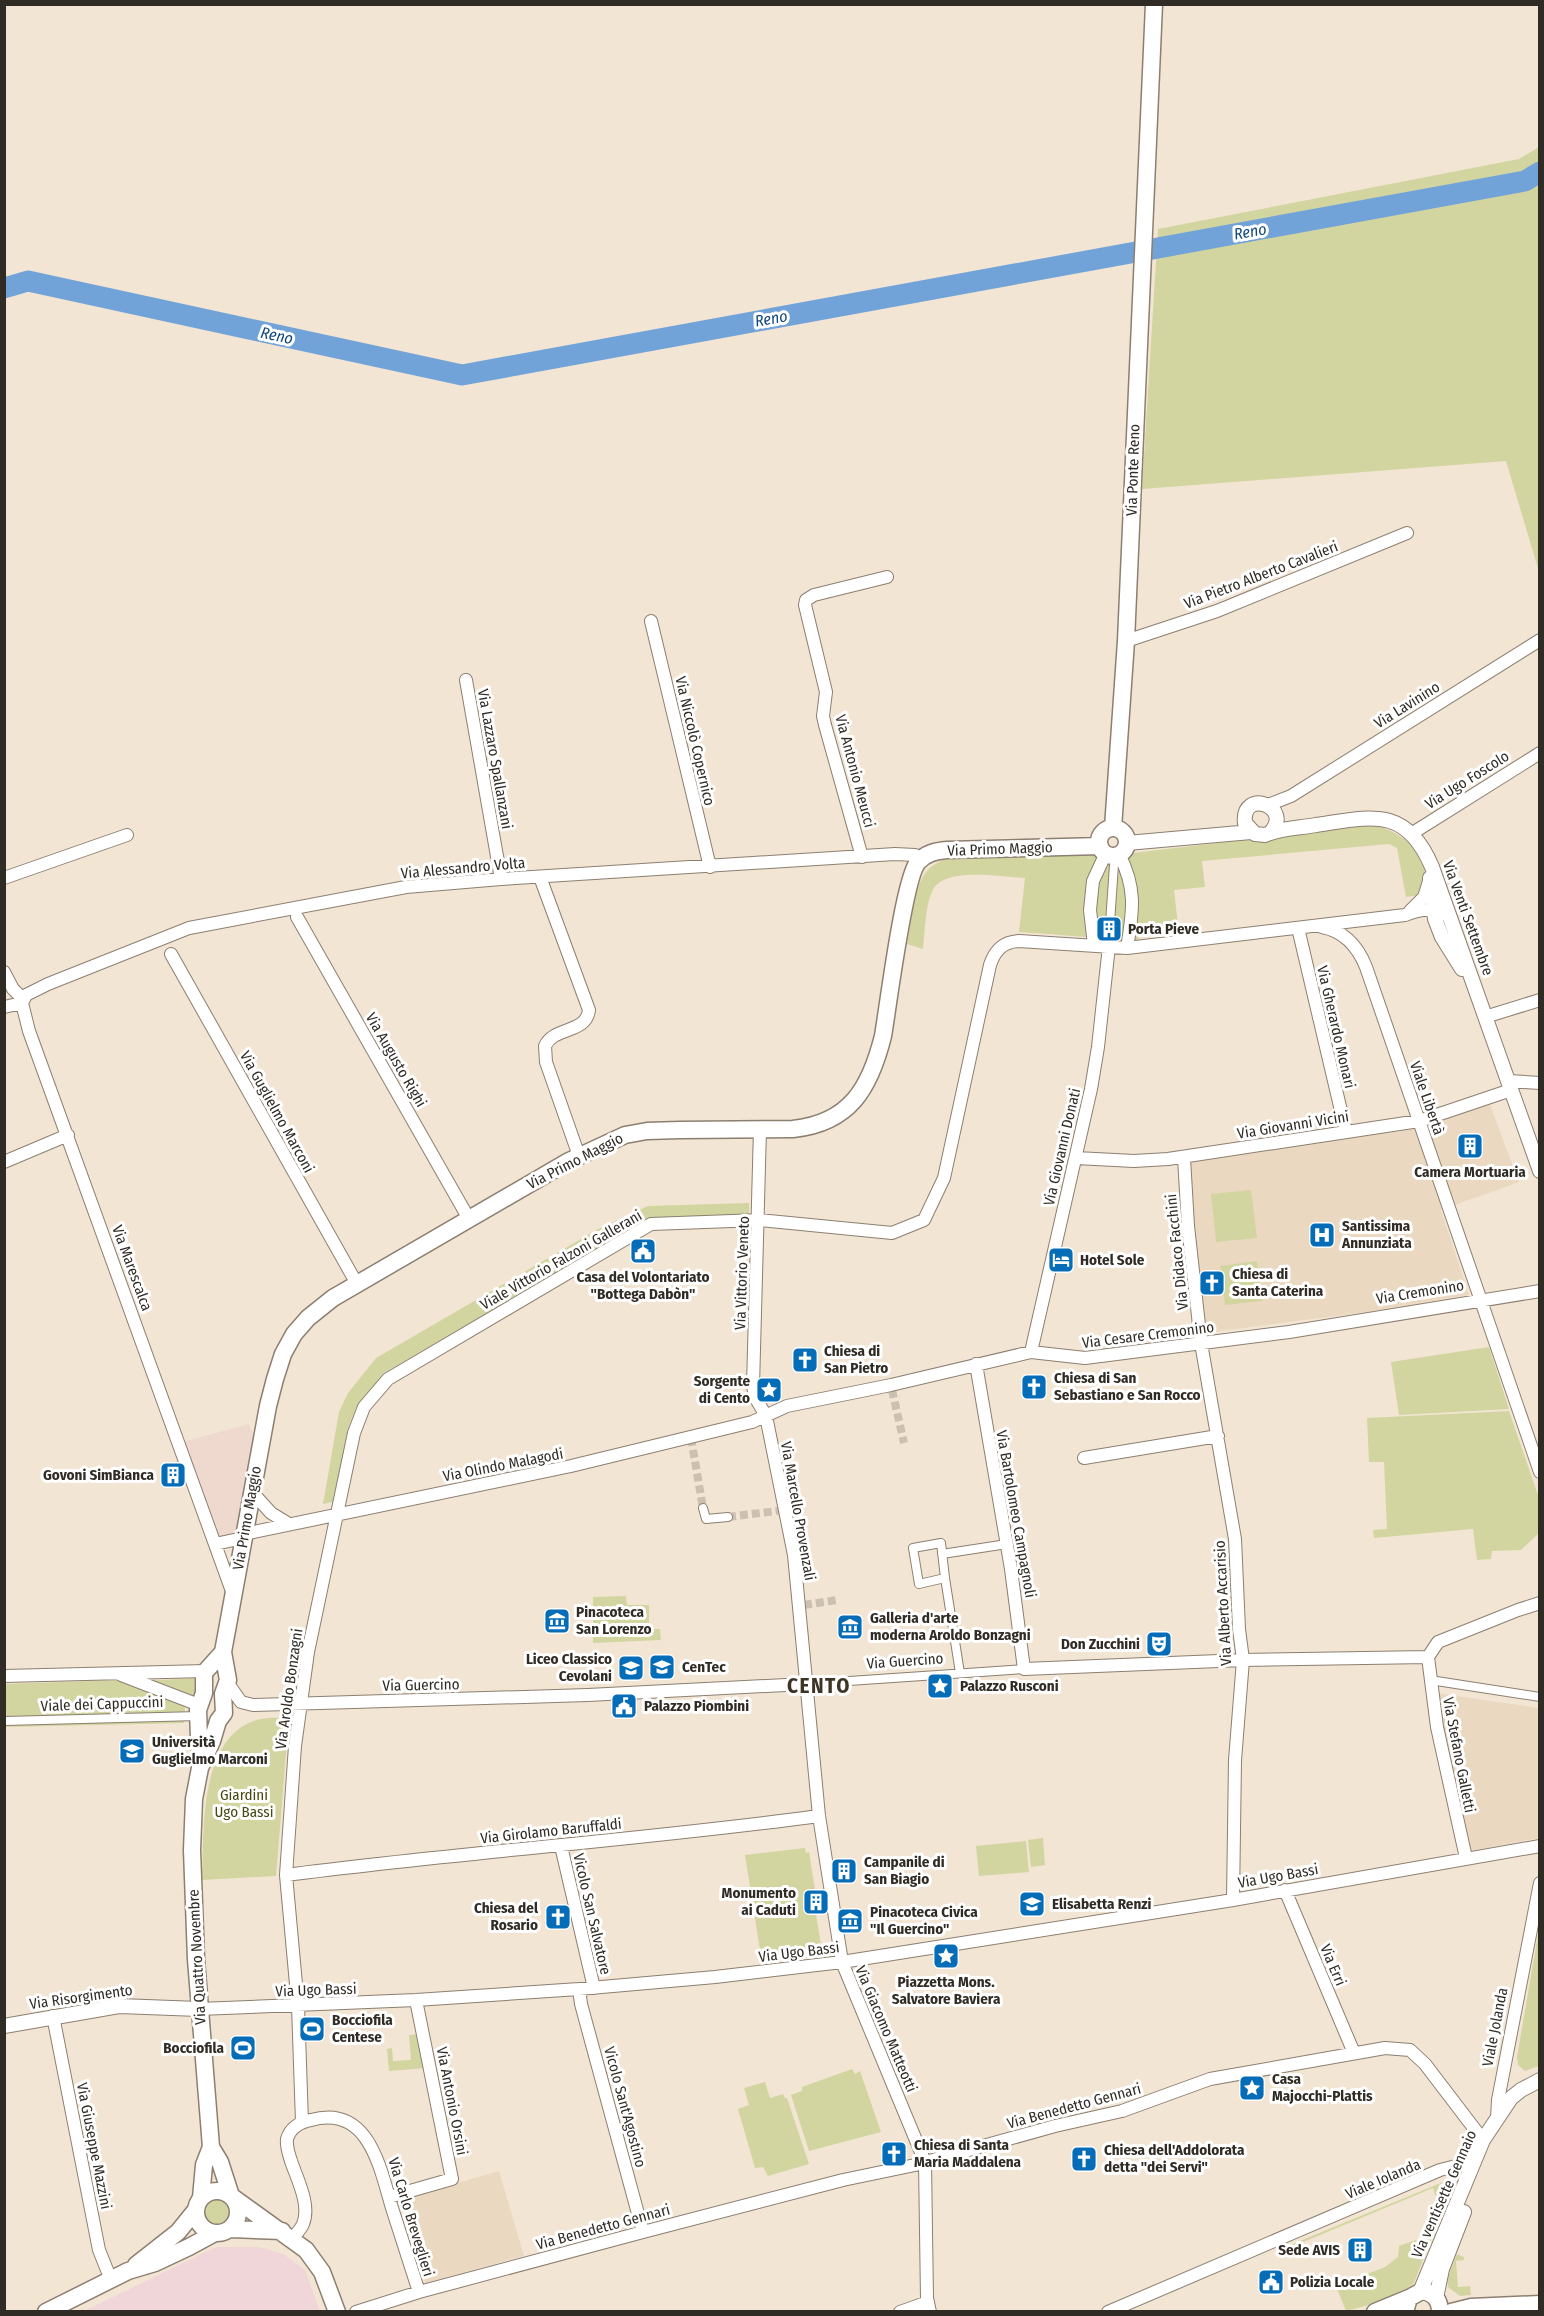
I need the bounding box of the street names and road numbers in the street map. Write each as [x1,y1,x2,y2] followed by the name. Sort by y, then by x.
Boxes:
[1122,423,1144,516] street label: Via Ponte Reno
[1181,537,1341,613] street label: Via Pietro Alberto Cavalieri
[671,675,719,808] street label: Via Niccolò Copernico
[1371,678,1443,732] street label: Via Lavinino
[474,688,516,830] street label: Via Lazzaro Spallanzani
[831,713,879,829] street label: Via Antonio Meucci
[1422,747,1512,813] street label: Via Ugo Foscolo
[947,838,1053,860] street label: Via Primo Maggio
[400,854,526,882] street label: Via Alessandro Volta
[1439,858,1497,978] street label: Via Venti Settembre
[1313,964,1359,1090] street label: Via Gherardo Monari
[362,1010,430,1110] street label: Via Augusto Righi
[236,1048,318,1176] street label: Via Guglielmo Marconi
[1406,1059,1448,1137] street label: Viale Libertà
[1040,1087,1084,1207] street label: Via Giovanni Donati
[1236,1107,1350,1143] street label: Via Giovanni Vicini
[524,1129,626,1193] street label: Via Primo Maggio
[1162,1193,1192,1311] street label: Via Didaco Facchini
[477,1206,645,1314] street label: Viale Vittorio Falzoni Gallerani
[731,1216,753,1330] street label: Via Vittorio Veneto
[108,1223,156,1313] street label: Via Marescalca
[1375,1276,1465,1308] street label: Via Cremonino
[1081,1318,1215,1352] street label: Via Cesare Cremonino
[992,1429,1040,1599] street label: Via Bartolomeo Campagnoli
[777,1440,819,1582] street label: Via Marcello Provenzali
[441,1444,565,1486] street label: Via Olindo Malagodi
[229,1464,265,1571] street label: Via Primo Maggio
[1211,1540,1235,1666] street label: Via Alberto Accarisio
[272,1627,306,1751] street label: Via Aroldo Bonzagni
[866,1649,944,1673] street label: Via Guercino
[382,1675,460,1695] street label: Via Guercino
[40,1693,164,1715] street label: Viale dei Cappuccini
[1439,1696,1479,1814] street label: Via Stefano Galletti
[479,1815,623,1847] street label: Via Girolamo Baruffaldi
[569,1852,615,1976] street label: Vicolo San Salvatore
[1236,1860,1320,1892] street label: Via Ugo Bassi
[184,1889,210,2025] street label: Via Quattro Novembre
[758,1938,840,1966] street label: Via Ugo Bassi
[1316,1941,1350,1989] street label: Via Erri
[851,1963,921,2095] street label: Via Giacomo Matteotti
[275,1980,357,2000] street label: Via Ugo Bassi
[28,1981,134,2013] street label: Via Risorgimento
[1479,1986,1511,2068] street label: Viale Jolanda
[433,2045,471,2157] street label: Via Antonio Orsini
[600,2045,650,2169] street label: Vicolo Sant'Agostino
[1005,2079,1143,2133] street label: Via Benedetto Gennari
[73,2081,115,2211] street label: Via Giuseppe Mazzini
[1408,2127,1480,2261] street label: Via ventisette Gennaio
[384,2155,438,2279] street label: Via Carlo Breveglieri
[1343,2155,1423,2203] street label: Viale Iolanda
[534,2200,672,2254] street label: Via Benedetto Gennari

